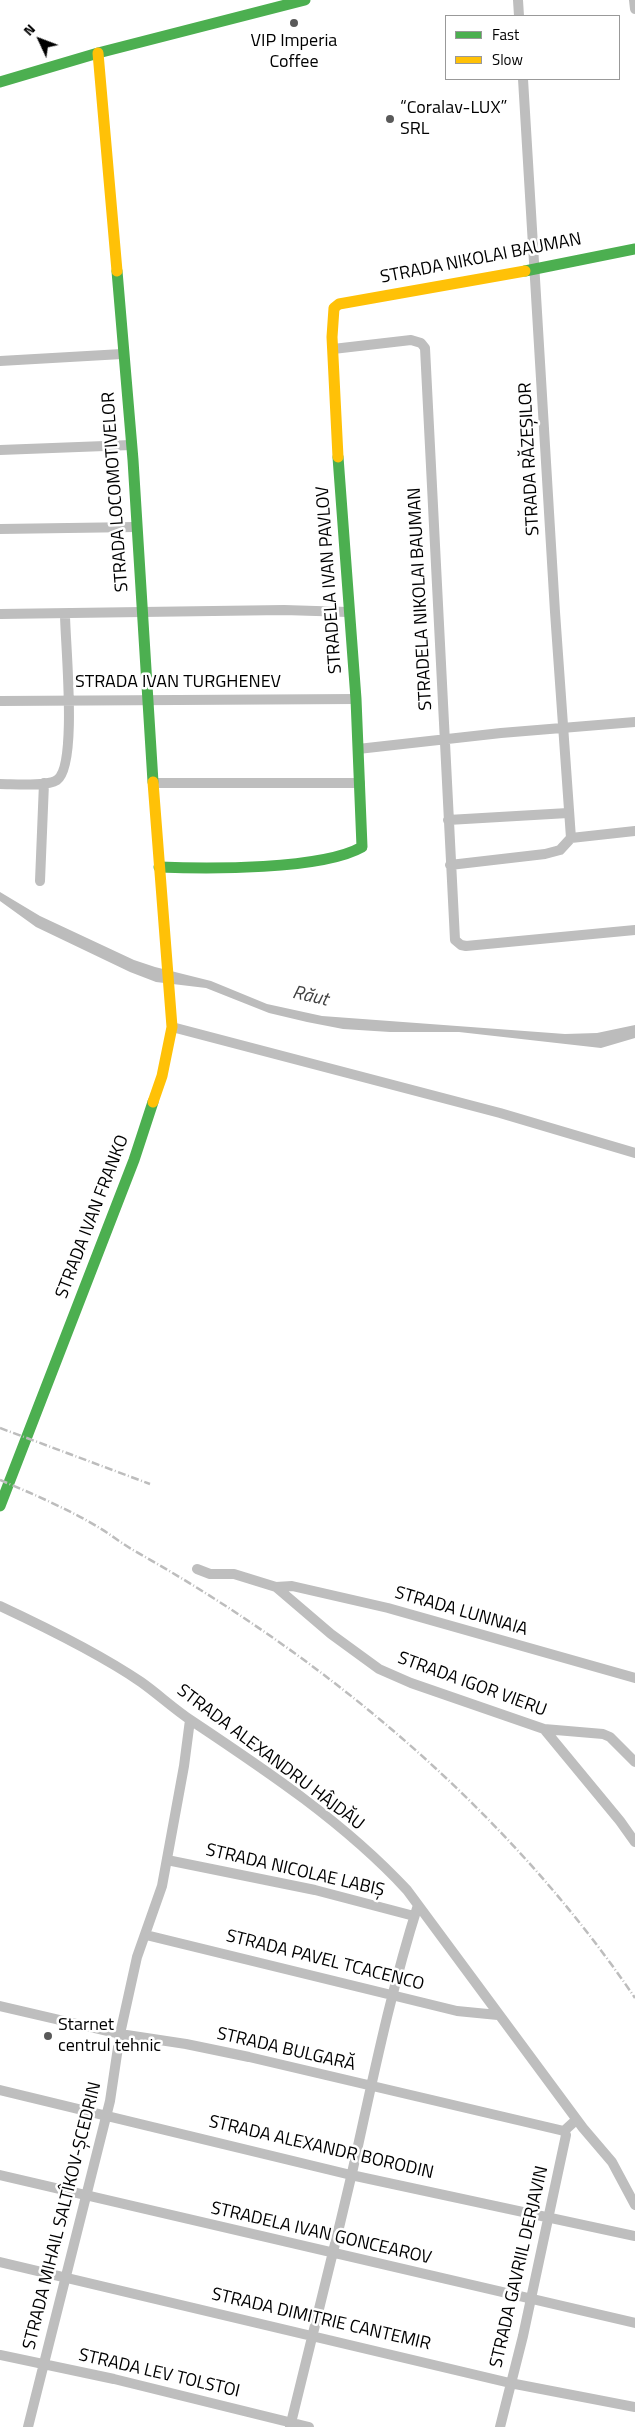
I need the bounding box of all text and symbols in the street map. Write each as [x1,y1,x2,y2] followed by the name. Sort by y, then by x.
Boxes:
[15,15,65,65] north arrow
[445,15,620,80] legend
[288,17,300,29] marker: VIP Imperia Coffee
[18,19,40,40] text: N
[492,23,519,46] text: Fast
[251,31,337,74] place label: VIP Imperia Coffee
[492,48,523,71] text: Slow
[400,98,507,140] place label: “Coralav-LUX” SRL
[384,113,396,125] marker: “Coralav-LUX” SRL
[379,229,583,289] street label: STRADA NIKOLAI BAUMAN
[515,382,545,536] street label: STRADA RĂZEȘILOR
[98,391,134,593] street label: STRADA LOCOMOTIVELOR
[313,485,347,675] street label: STRADELA IVAN PAVLOV
[404,487,438,711] street label: STRADELA NIKOLAI BAUMAN
[75,672,281,694] street label: STRADA IVAN TURGHENEV
[290,982,330,1012] water label: Răut
[52,1132,134,1302] street label: STRADA IVAN FRANKO
[392,1583,530,1641] street label: STRADA LUNNAIA
[395,1648,549,1722] street label: STRADA IGOR VIERU
[172,1680,368,1836] street label: STRADA ALEXANDRU HÂJDĂU
[203,1840,387,1902] street label: STRADA NICOLAE LABIȘ
[224,1926,426,1996] street label: STRADA PAVEL TCACENCO
[58,2015,161,2058] place label: Starnet centrul tehnic
[215,2024,357,2076] street label: STRADA BULGARĂ
[42,2030,54,2042] marker: Starnet centrul tehnic
[19,2080,107,2352] street label: STRADA MIHAIL SALTÎKOV-ȘCEDRIN
[207,2112,435,2184] street label: STRADA ALEXANDR BORODIN
[486,2164,554,2370] street label: STRADA GAVRIIL DERJAVIN
[209,2198,433,2270] street label: STRADELA IVAN GONCEAROV
[209,2284,433,2356] street label: STRADA DIMITRIE CANTEMIR
[76,2345,242,2403] street label: STRADA LEV TOLSTOI

